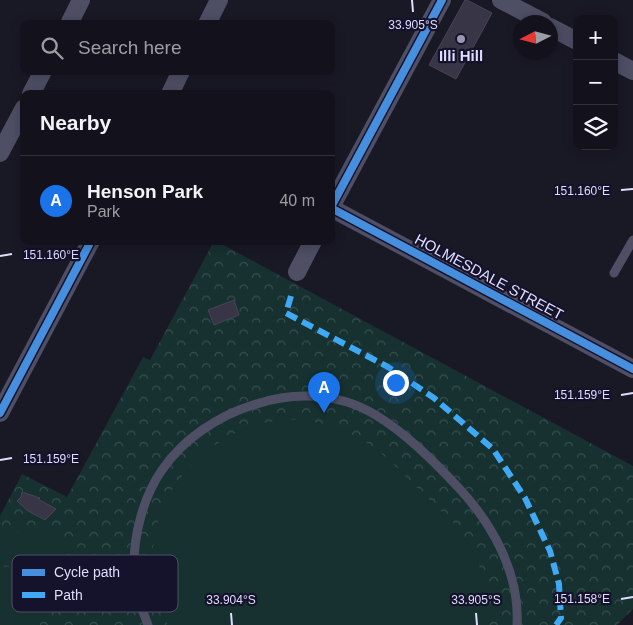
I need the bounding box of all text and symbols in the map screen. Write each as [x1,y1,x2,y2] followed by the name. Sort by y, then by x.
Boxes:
[513,15,558,60] north arrow
[573,15,618,150] map controls
[573,15,618,60] button: +
[388,18,438,32] text: 33.905°S
[20,20,335,75] search box
[455,33,467,45] marker: Illi Hill
[38,34,66,62] icon: search
[78,37,182,58] text: Search here
[439,47,483,64] place label: Illi Hill
[573,60,618,105] button: −
[573,105,618,150] button: layers
[40,111,111,134] text: Nearby
[87,181,203,202] text: Henson Park
[554,184,610,198] text: 151.160°E
[50,192,62,209] text: A
[279,192,315,209] text: 40 m
[87,203,120,220] text: Park
[412,230,566,323] street label: HOLMESDALE STREET
[23,248,79,262] text: 151.160°E
[383,370,409,396] your location
[308,372,340,413] pin: A
[554,388,610,402] text: 151.159°E
[23,452,79,466] text: 151.159°E
[12,555,178,612] legend
[54,564,120,580] text: Cycle path
[54,587,83,603] text: Path
[554,592,610,606] text: 151.158°E
[206,593,256,607] text: 33.904°S
[451,593,501,607] text: 33.905°S

